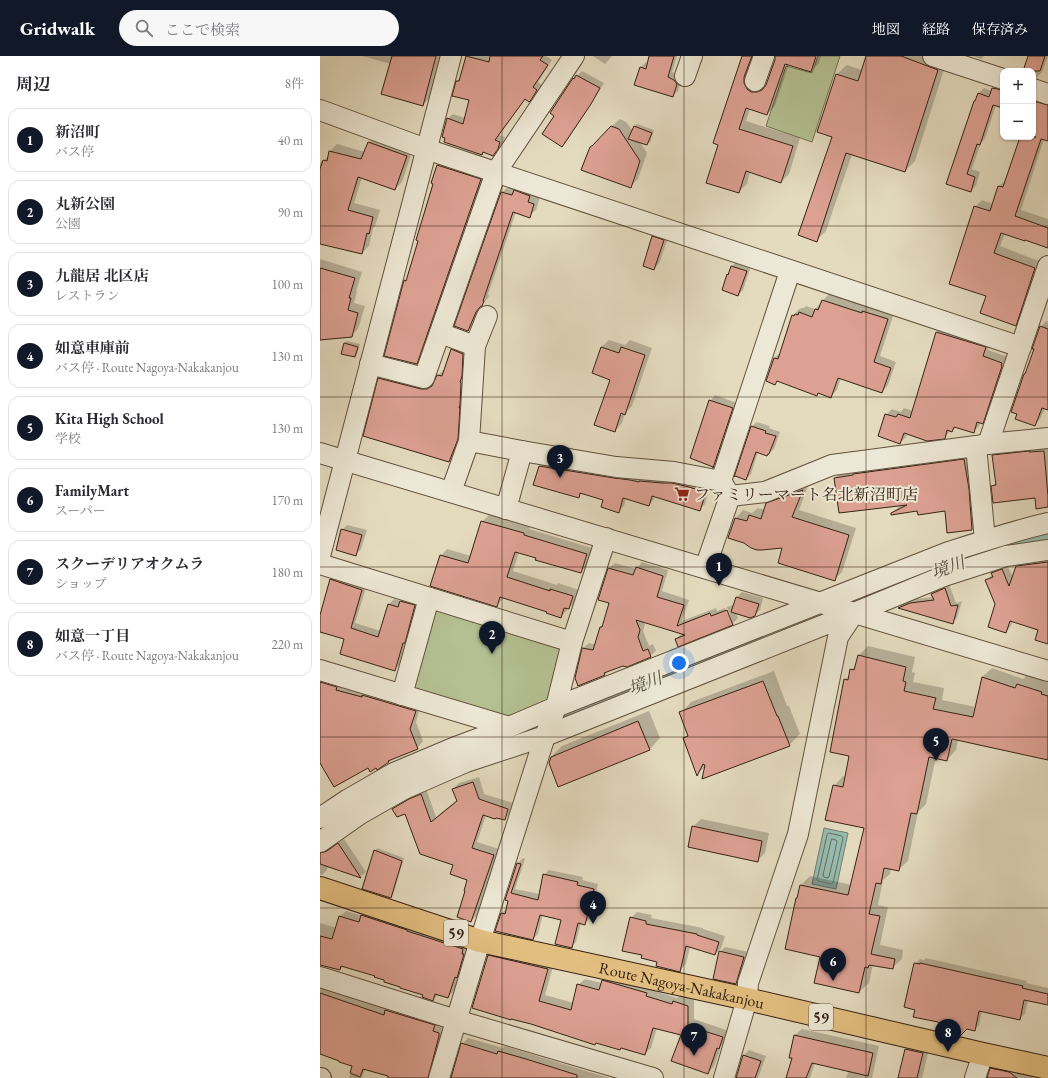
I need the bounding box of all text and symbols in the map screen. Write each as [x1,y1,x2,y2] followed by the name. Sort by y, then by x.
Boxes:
[119,10,399,46] search box
[20,16,95,41] text: Gridwalk
[133,17,155,39] icon: search
[165,20,240,39] text: ここで検索
[872,20,900,38] text: 地図
[922,20,950,38] text: 経路
[972,20,1028,38] text: 保存済み
[1000,68,1036,140] map controls
[1000,68,1036,104] button: +
[16,73,50,95] text: 周辺
[285,75,304,92] text: 8件
[1000,104,1036,140] button: −
[55,122,100,141] text: 新沼町
[27,132,33,149] text: 1
[278,132,303,149] text: 40 m
[55,143,94,160] text: バス停
[55,194,115,213] text: 丸新公園
[27,204,33,221] text: 2
[278,204,303,221] text: 90 m
[55,215,81,232] text: 公園
[55,266,149,285] text: 九龍居 北区店
[27,276,33,293] text: 3
[272,276,303,293] text: 100 m
[55,287,120,304] text: レストラン
[55,338,130,357] text: 如意車庫前
[27,348,33,365] text: 4
[272,348,303,365] text: 130 m
[55,359,239,376] text: バス停 · Route Nagoya-Nakakanjou
[55,409,164,428] text: Kita High School
[27,420,33,437] text: 5
[272,420,303,437] text: 130 m
[55,430,81,447] text: 学校
[547,445,573,478] pin: 3
[55,481,129,500] text: FamilyMart
[694,484,918,505] place label: ファミリーマート名北新沼町店
[673,485,691,503] supermarket icon: ファミリーマート名北新沼町店
[27,492,33,509] text: 6
[272,492,303,509] text: 170 m
[55,502,106,519] text: スーパー
[928,550,970,583] water label: 境川
[706,553,732,586] pin: 1
[55,554,204,573] text: スクーデリアオクムラ
[27,564,33,581] text: 7
[272,564,303,581] text: 180 m
[55,575,107,592] text: ショップ
[479,621,505,654] pin: 2
[55,626,130,645] text: 如意一丁目
[27,636,33,653] text: 8
[272,636,303,653] text: 220 m
[55,647,239,664] text: バス停 · Route Nagoya-Nakakanjou
[669,653,689,673] your location
[625,666,667,699] water label: 境川
[923,728,949,761] pin: 5
[580,891,606,924] pin: 4
[444,920,468,946] road number: 59
[820,948,846,981] pin: 6
[597,957,767,1013] street label: Route Nagoya-Nakakanjou
[809,1004,833,1030] road number: 59
[935,1019,961,1052] pin: 8
[681,1023,707,1056] pin: 7

